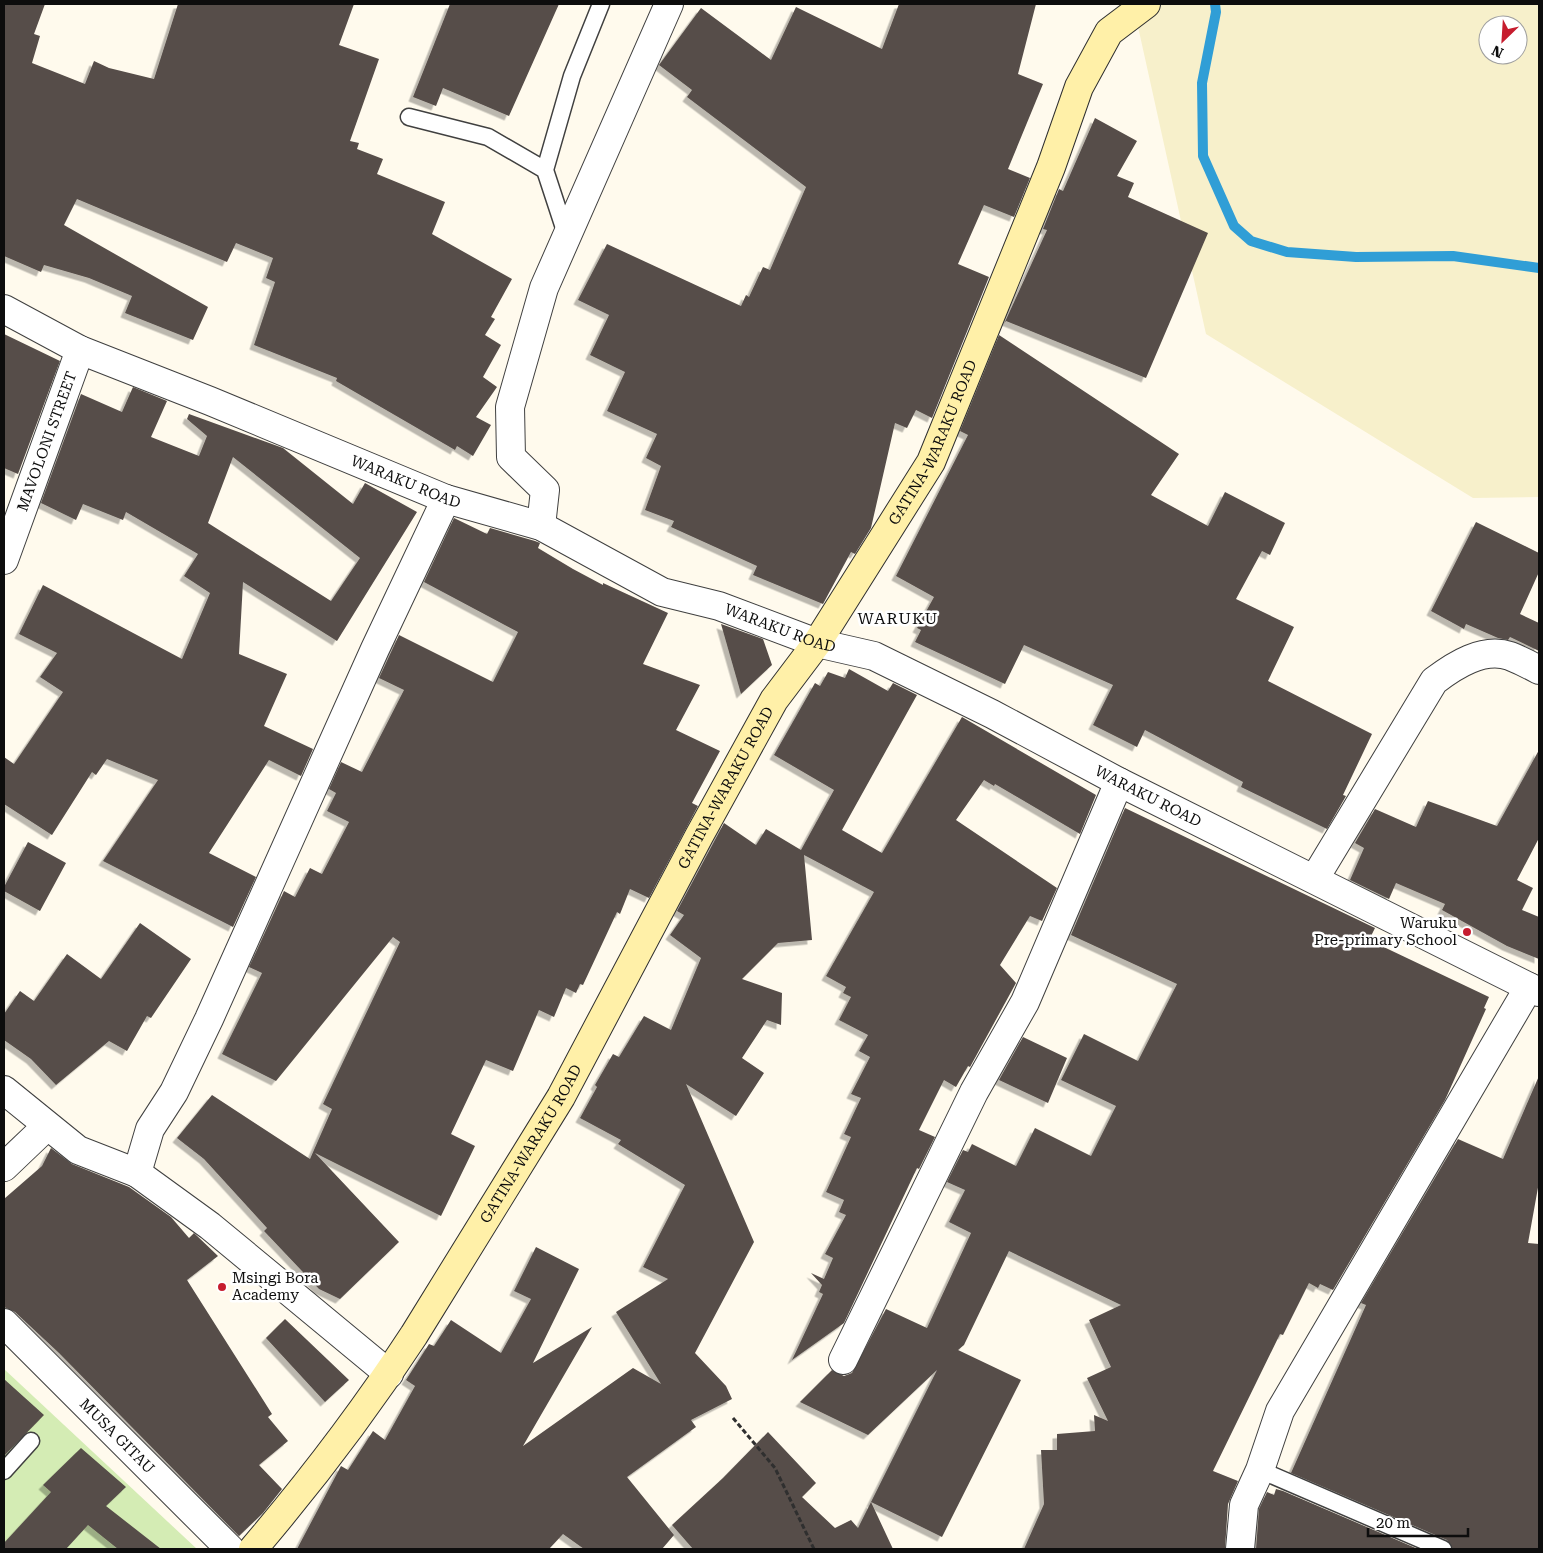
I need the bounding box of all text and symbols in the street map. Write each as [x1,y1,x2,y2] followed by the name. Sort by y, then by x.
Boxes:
[1478,15,1528,65] north arrow
[1489,42,1506,61] text: N
[885,357,981,528] street label: GATINA-WARAKU ROAD
[13,369,80,514] street label: MAVOLONI STREET
[348,452,463,512] street label: WARAKU ROAD
[722,600,837,656] street label: WARAKU ROAD
[858,609,938,628] district label: WARUKU
[674,704,777,872] street label: GATINA-WARAKU ROAD
[1092,762,1204,831] street label: WARAKU ROAD
[1314,914,1458,949] place label: Waruku Pre-primary School
[1461,926,1473,938] marker: Waruku Pre-primary School
[476,1061,586,1227] street label: GATINA-WARAKU ROAD
[232,1269,318,1304] place label: Msingi Bora Academy
[216,1281,228,1293] marker: Msingi Bora Academy
[76,1395,158,1477] street label: MUSA GITAU
[1368,1506,1468,1538] scale bar
[1376,1514,1411,1532] text: 20 m

